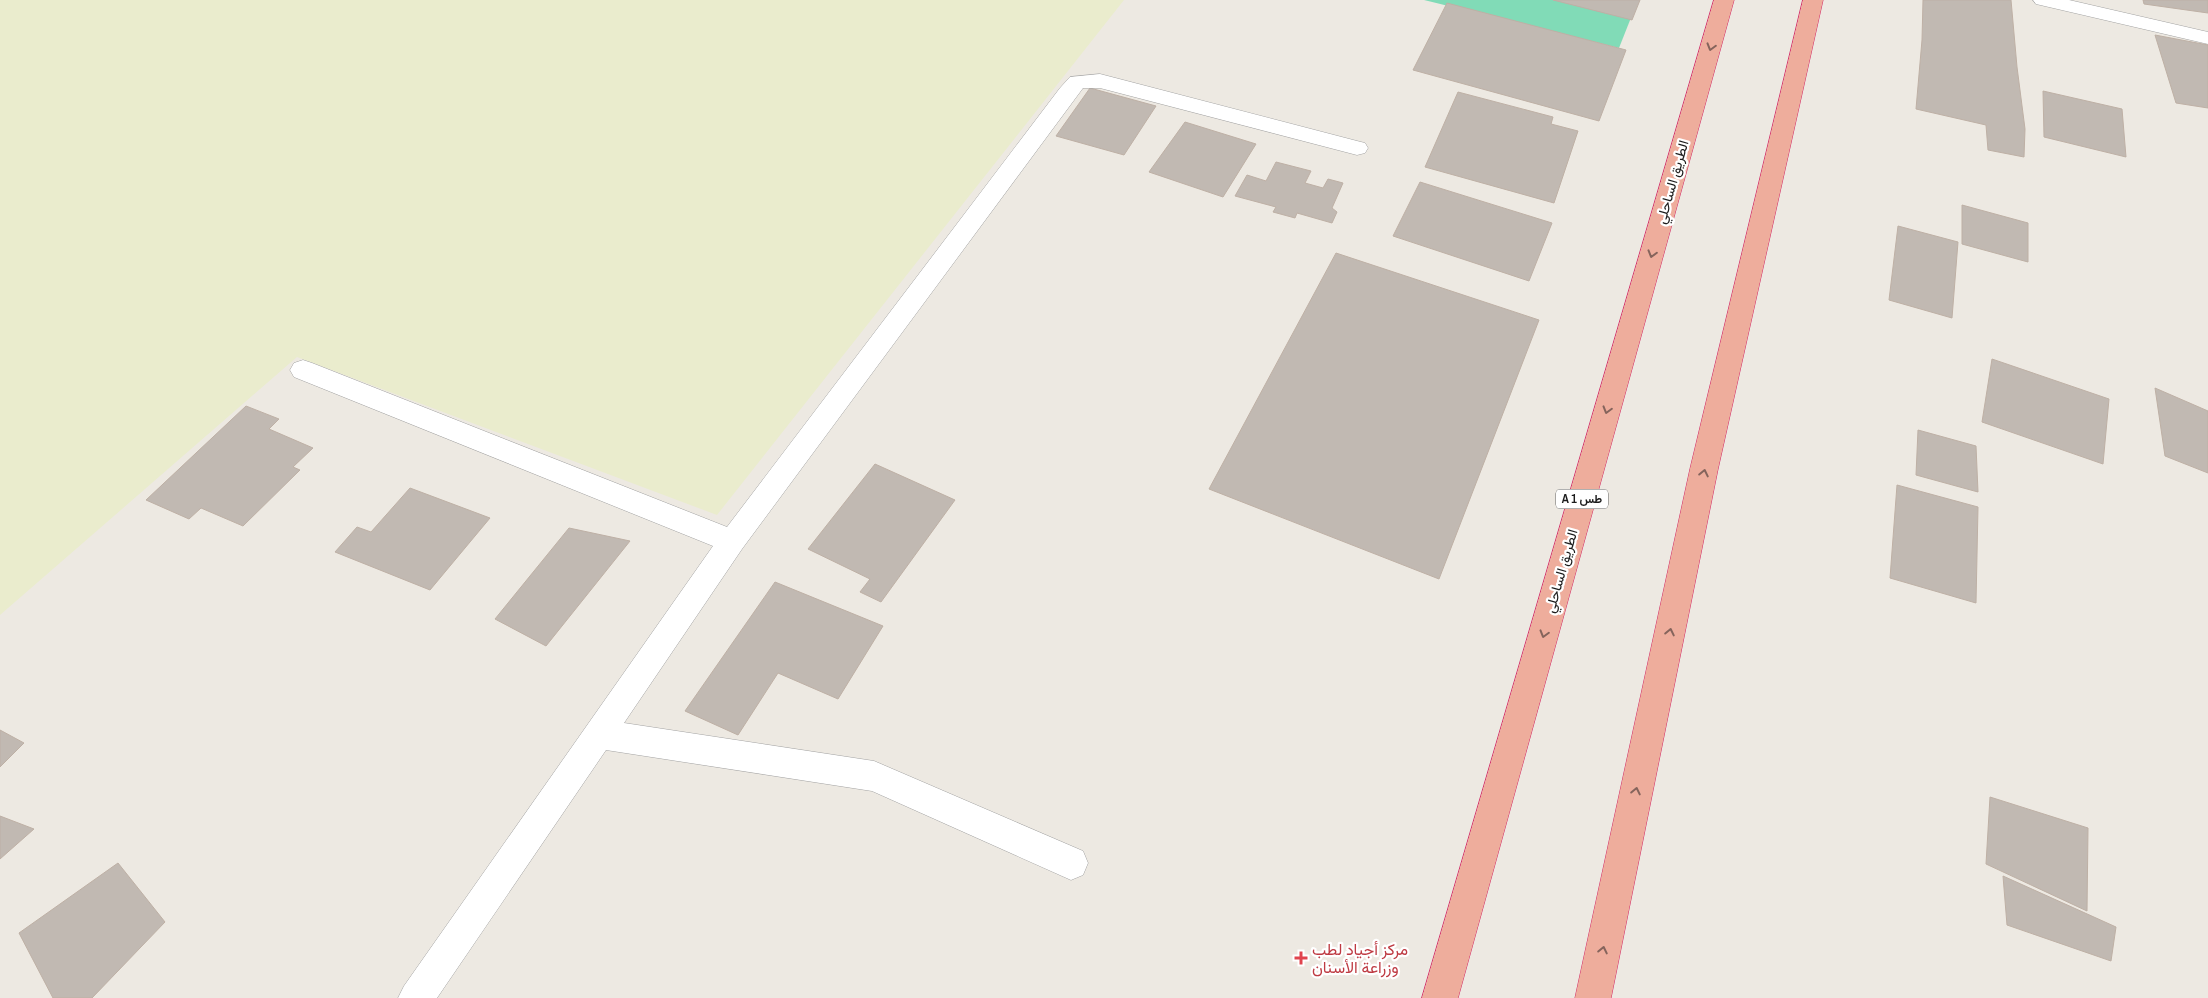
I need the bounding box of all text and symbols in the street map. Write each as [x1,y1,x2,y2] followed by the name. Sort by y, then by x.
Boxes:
[1706,42,1716,50] one-way arrow
[1651,138,1695,227] street label: الطريق الساحلي
[1647,249,1658,258] one-way arrow
[1603,405,1613,414] one-way arrow
[1698,469,1708,478] one-way arrow
[1556,489,1608,508] road number: A 1 طس
[1540,527,1584,616] street label: الطريق الساحلي
[1664,628,1675,637] one-way arrow
[1539,629,1549,637] one-way arrow
[1630,787,1641,796] one-way arrow
[1312,938,1408,978] place label: مركز أجياد لطب وزراعة الأسنان
[1597,946,1607,955] one-way arrow
[1294,951,1308,965] marker: مركز أجياد لطب وزراعة الأسنان

